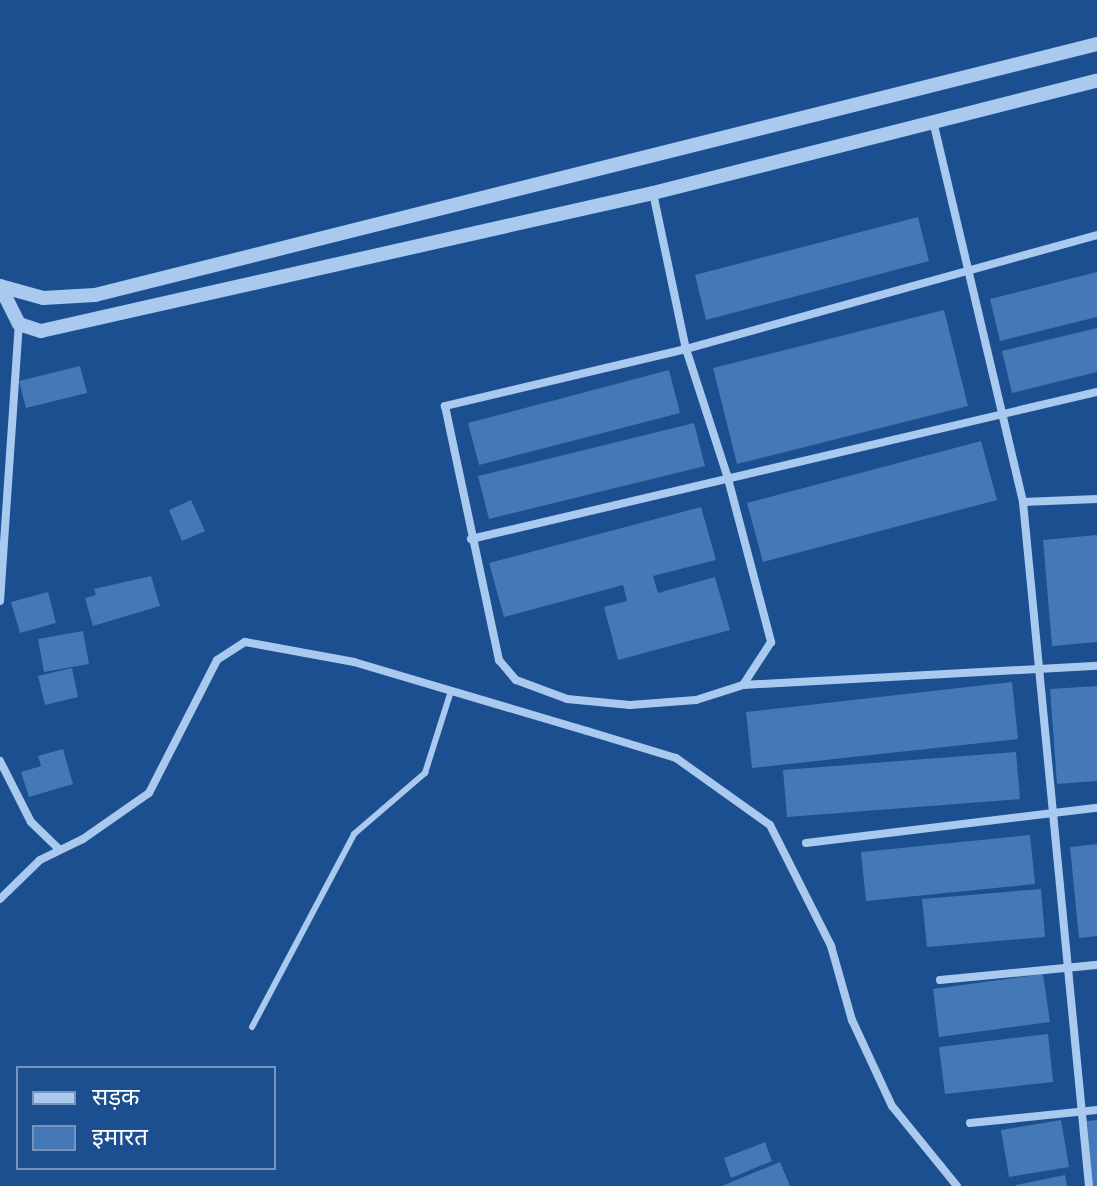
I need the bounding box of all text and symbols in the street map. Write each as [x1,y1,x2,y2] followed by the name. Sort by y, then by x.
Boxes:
[16,1066,276,1170] legend
[92,1081,140,1112] text: सड़क
[92,1121,148,1152] text: इमारत

